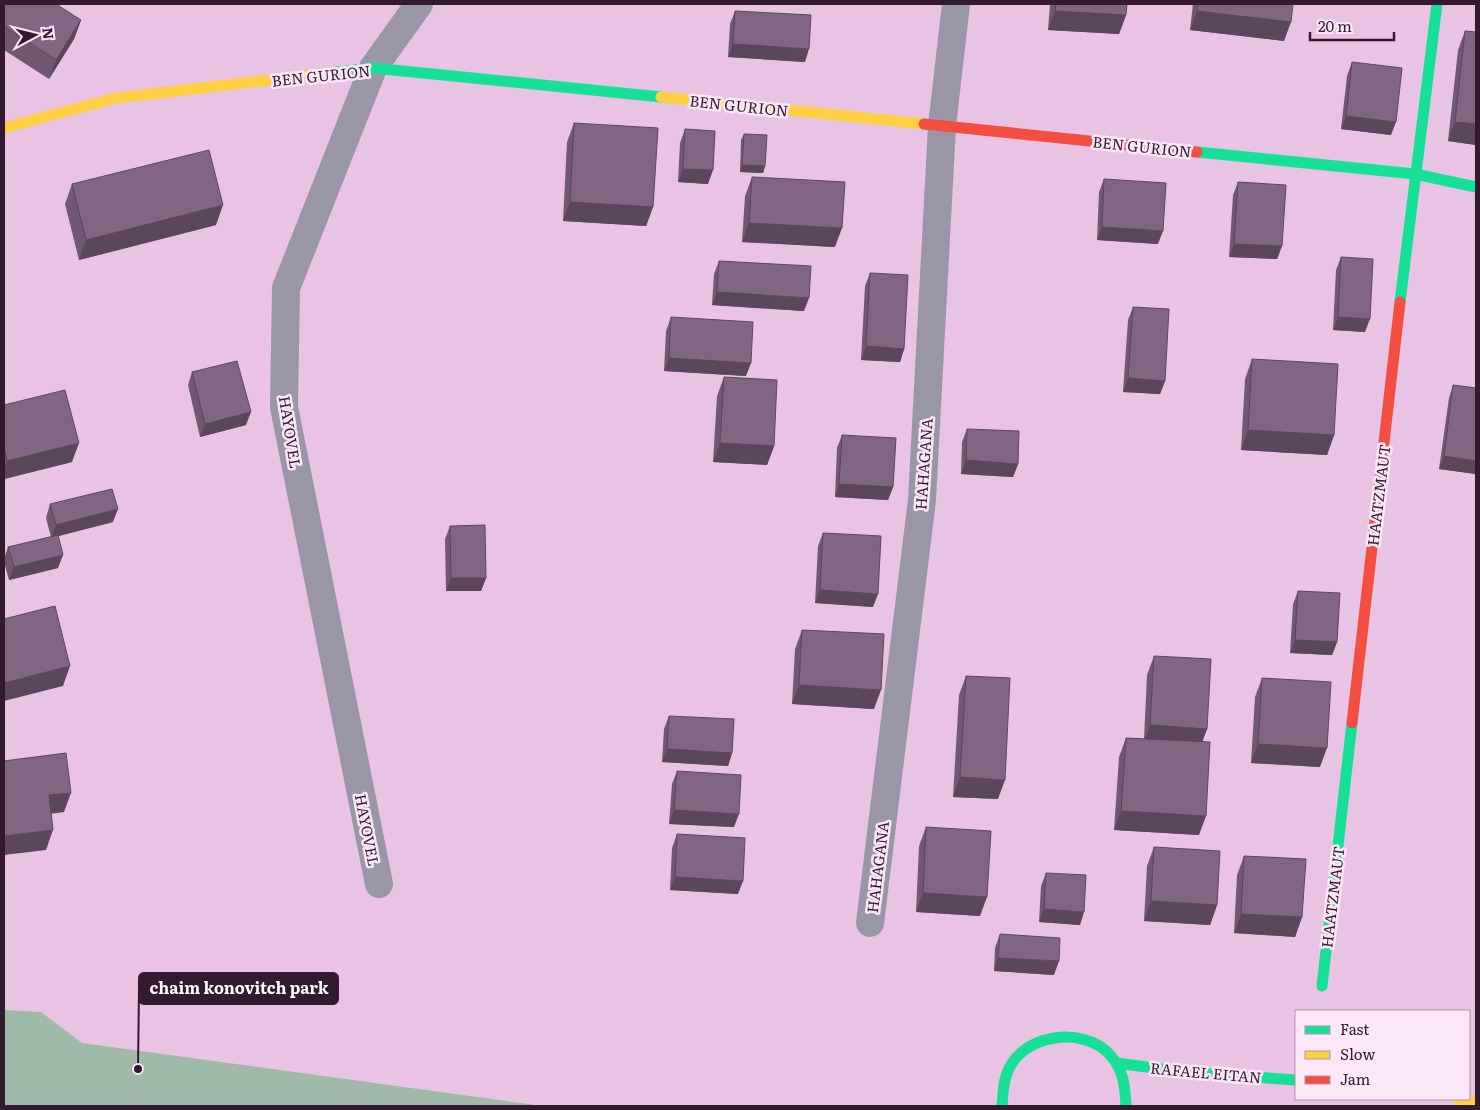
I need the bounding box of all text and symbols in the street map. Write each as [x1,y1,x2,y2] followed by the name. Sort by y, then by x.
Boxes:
[10,10,60,60] north arrow
[1310,10,1394,42] scale bar
[1318,14,1352,37] text: 20 m
[38,26,60,41] text: N
[270,58,372,92] street label: BEN GURION
[688,88,790,122] street label: BEN GURION
[1091,129,1193,163] street label: BEN GURION
[274,394,308,470] street label: HAYOVEL
[908,417,938,511] street label: HAHAGANA
[1360,443,1396,547] street label: HAATZMAUT
[350,792,386,868] street label: HAYOVEL
[860,820,894,914] street label: HAHAGANA
[1314,845,1350,949] street label: HAATZMAUT
[139,973,338,1004] callout: chaim konovitch park
[150,975,329,999] text: chaim konovitch park
[1295,1010,1470,1100] legend
[1340,1017,1369,1040] text: Fast
[1340,1042,1375,1065] text: Slow
[1149,1056,1263,1088] street label: RAFAEL EITAN
[1340,1067,1371,1090] text: Jam

